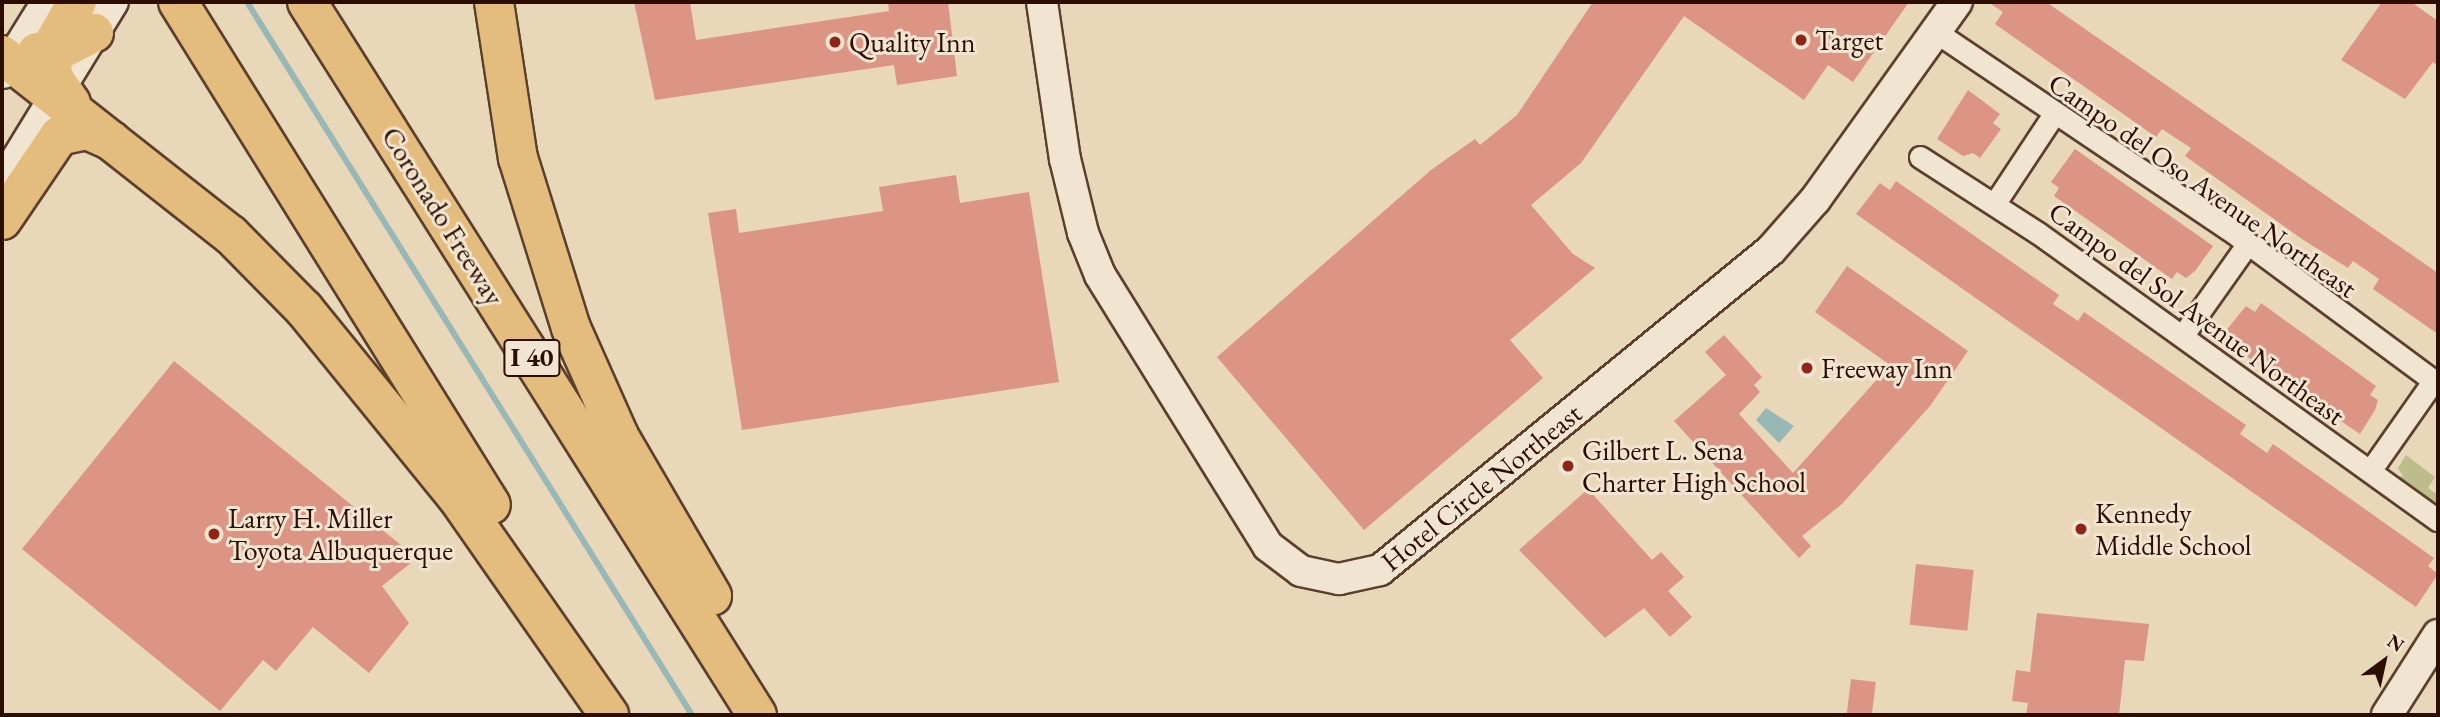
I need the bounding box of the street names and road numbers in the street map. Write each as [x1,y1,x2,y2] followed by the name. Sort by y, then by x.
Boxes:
[2042,66,2364,304] street label: Campo del Oso Avenue Northeast
[375,121,511,311] street label: Coronado Freeway
[2043,194,2351,432] street label: Campo del Sol Avenue Northeast
[502,336,562,380] road number: I 40
[1374,396,1588,578] street label: Hotel Circle Northeast

